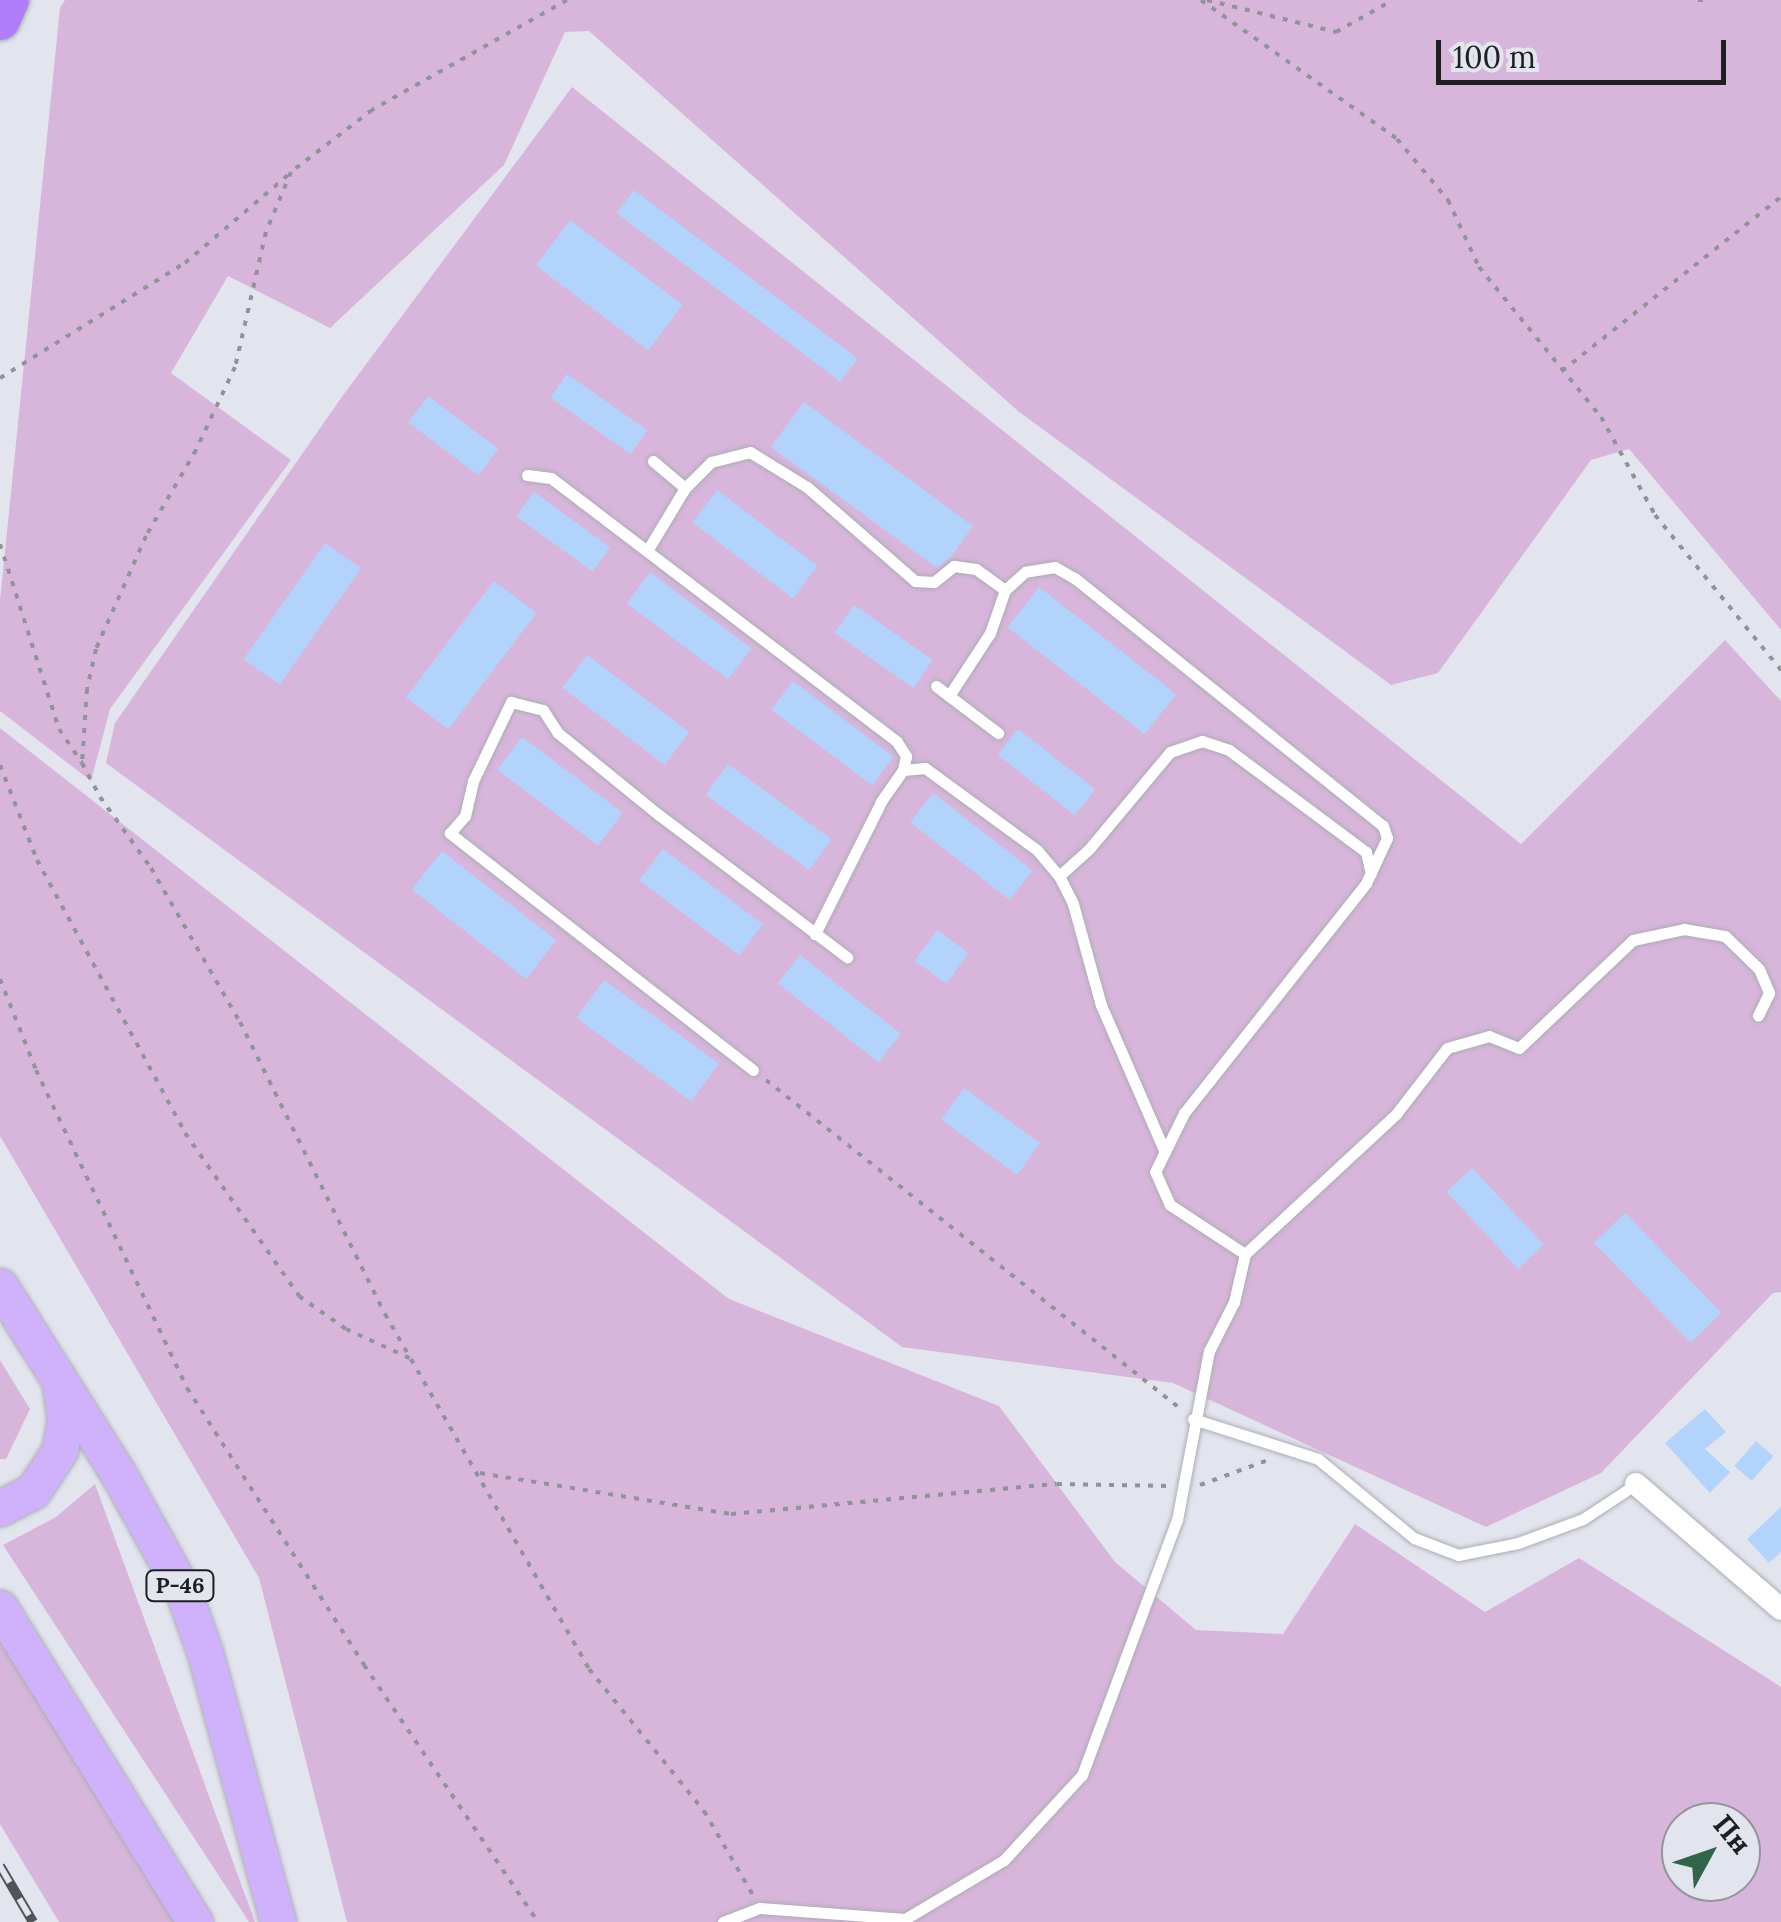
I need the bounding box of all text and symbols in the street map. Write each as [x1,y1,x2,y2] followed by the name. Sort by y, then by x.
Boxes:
[1441,20,1731,82] scale bar
[1453,38,1536,76] text: 100 m
[145,1569,215,1603] road number: Р-46
[1661,1802,1761,1902] north arrow
[1706,1807,1759,1861] text: Пн

